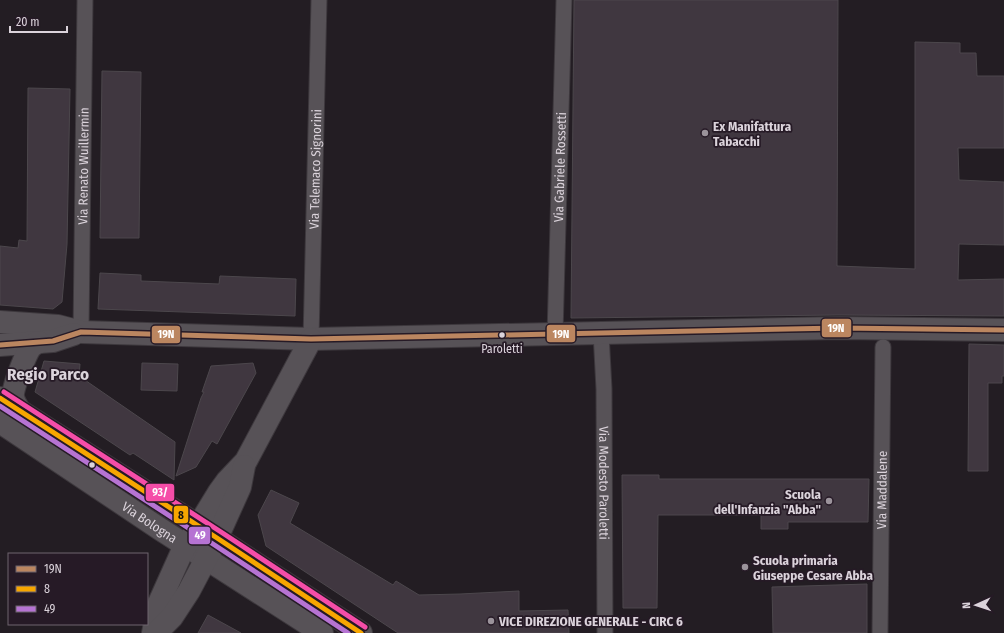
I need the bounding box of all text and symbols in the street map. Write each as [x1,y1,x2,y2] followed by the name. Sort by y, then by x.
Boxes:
[10,8,67,34] scale bar
[16,15,40,29] text: 20 m
[75,107,92,225] street label: Via Renato Wuillermin
[307,109,324,229] street label: Via Telemaco Signorini
[551,112,569,222] street label: Via Gabriele Rossetti
[713,119,792,149] place label: Ex Manifattura Tabacchi
[700,128,710,138] marker: Ex Manifattura Tabacchi
[821,318,852,338] line badge: 19N
[828,322,844,335] text: 19N
[546,324,576,343] line badge: 19N
[151,325,181,344] line badge: 19N
[158,328,174,341] text: 19N
[553,328,569,341] text: 19N
[497,330,507,340] marker: Paroletti
[481,342,523,356] place label: Paroletti
[7,364,89,385] district label: Regio Parco
[596,426,612,540] street label: Via Modesto Paroletti
[874,451,890,529] street label: Via Maddalene
[87,460,97,470] unlabelled marker
[145,483,175,502] line badge: 93/
[152,486,168,499] text: 93/
[714,487,822,517] place label: Scuola dell'Infanzia "Abba"
[824,496,834,506] marker: Scuola dell'Infanzia "Abba"
[119,499,180,546] street label: Via Bologna
[173,505,189,524] line badge: 8
[178,509,184,522] text: 8
[188,526,211,545] line badge: 49
[194,529,206,542] text: 49
[8,553,148,625] legend
[753,553,873,583] place label: Scuola primaria Giuseppe Cesare Abba
[44,562,62,576] text: 19N
[740,562,750,572] marker: Scuola primaria Giuseppe Cesare Abba
[44,582,50,596] text: 8
[956,585,996,625] north arrow
[44,602,56,616] text: 49
[960,602,973,609] text: N
[498,614,683,629] place label: VICE DIREZIONE GENERALE - CIRC 6
[486,616,496,626] marker: VICE DIREZIONE GENERALE - CIRC 6

